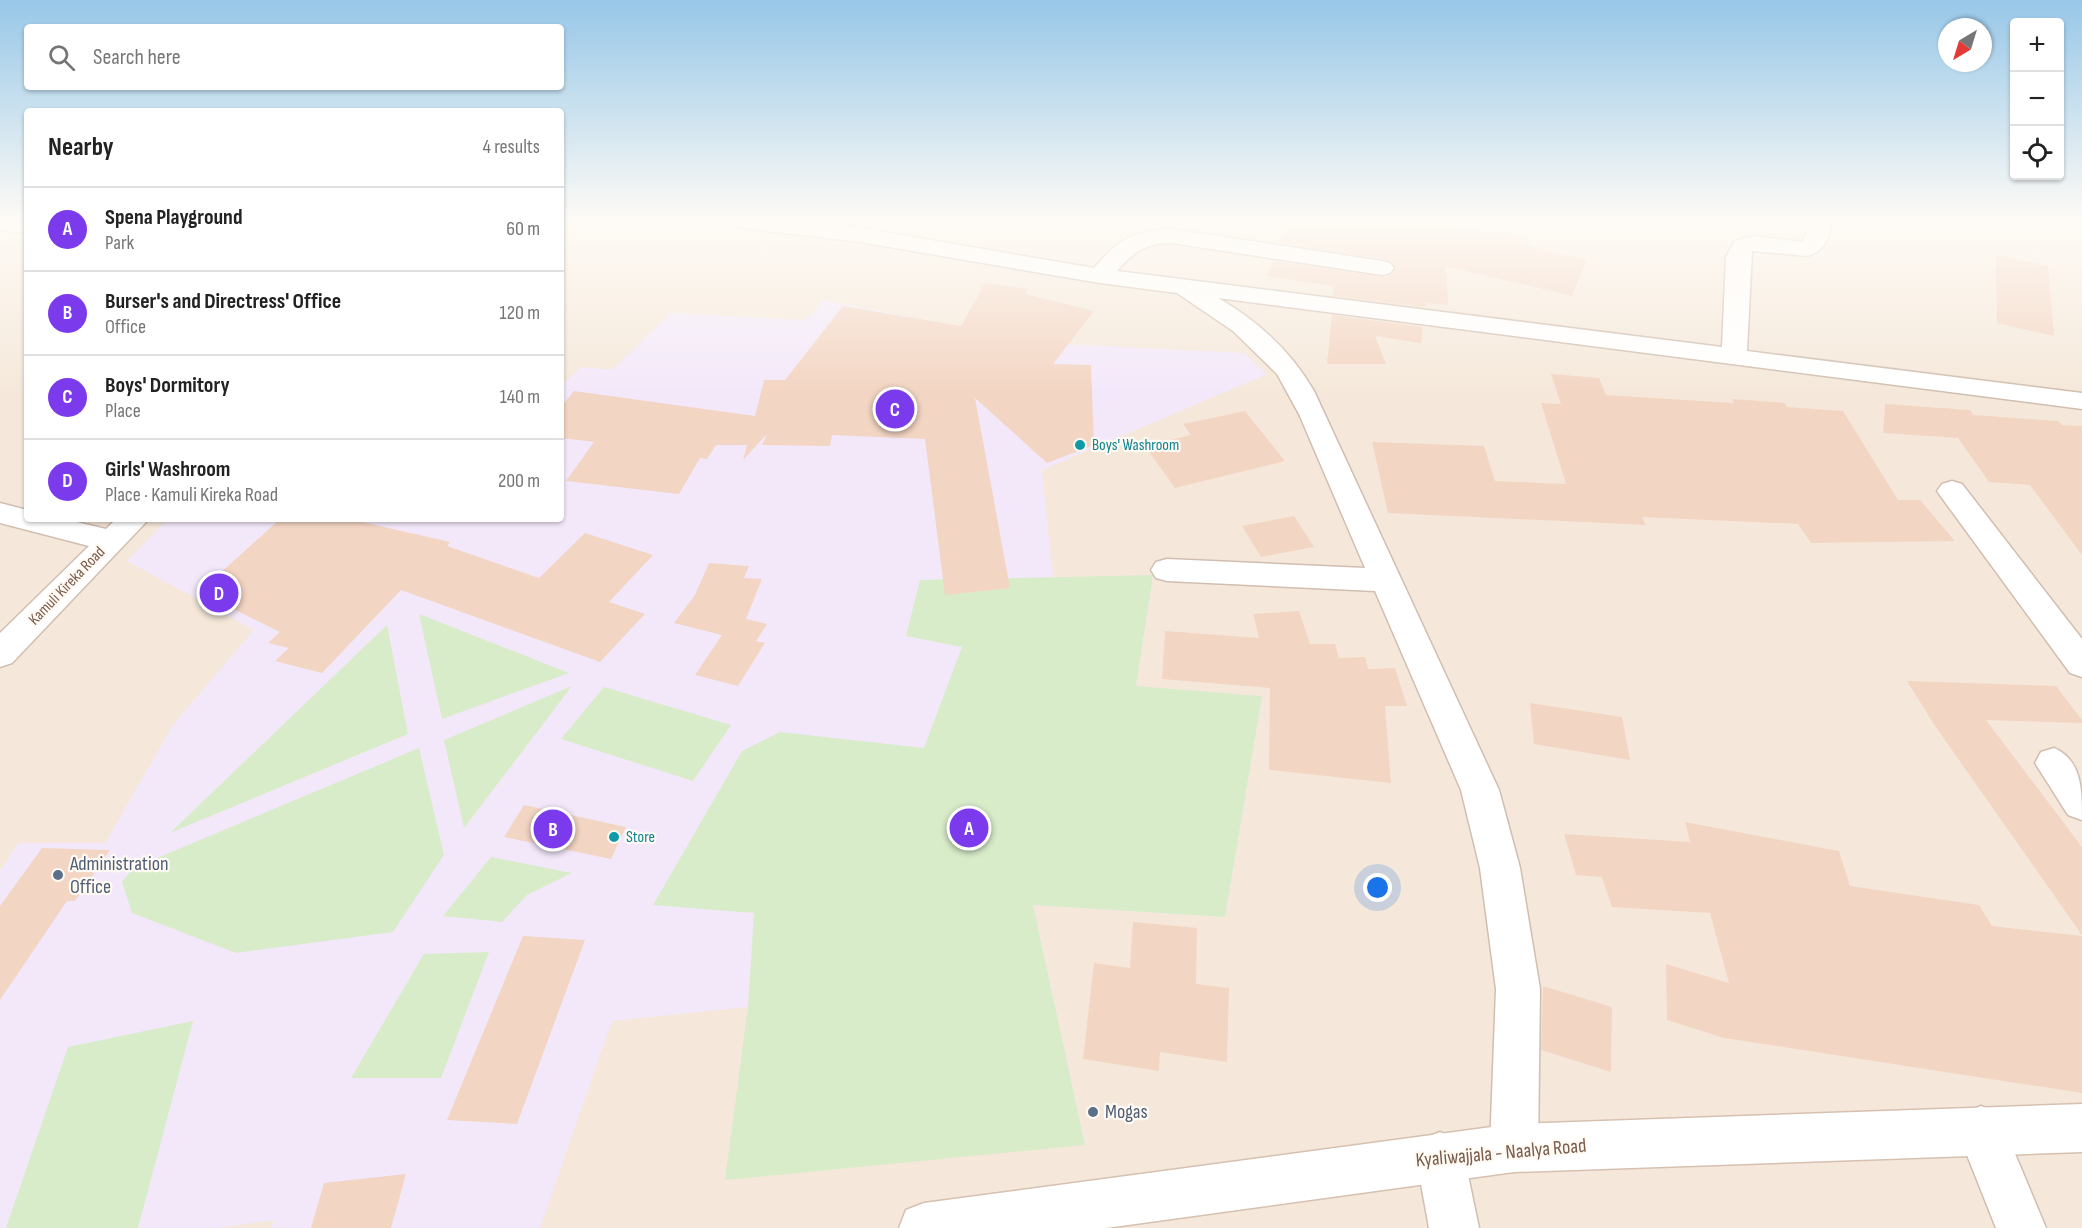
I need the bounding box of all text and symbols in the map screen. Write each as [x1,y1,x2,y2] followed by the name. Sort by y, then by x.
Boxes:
[1938,18,1992,72] north arrow
[2010,18,2064,180] map controls
[2010,18,2064,72] button: +
[24,24,564,90] search box
[45,41,78,74] icon: search
[93,44,180,71] text: Search here
[2010,72,2064,126] button: −
[2010,126,2064,180] button: locate
[48,132,114,163] text: Nearby
[483,135,540,159] text: 4 results
[105,204,242,231] text: Spena Playground
[63,217,72,241] text: A
[506,217,540,241] text: 60 m
[105,231,134,255] text: Park
[105,288,341,315] text: Burser's and Directress' Office
[63,301,72,325] text: B
[500,301,540,325] text: 120 m
[105,315,146,339] text: Office
[105,372,230,399] text: Boys' Dormitory
[62,385,73,409] text: C
[500,385,540,409] text: 140 m
[876,386,914,432] pin: C
[105,399,141,423] text: Place
[1092,436,1179,455] place label: Boys' Washroom
[1073,438,1087,452] marker: Boys' Washroom
[105,456,230,483] text: Girls' Washroom
[62,469,73,493] text: D
[498,469,540,493] text: 200 m
[105,483,278,507] text: Place · Kamuli Kireka Road
[25,543,109,629] street label: Kamuli Kireka Road
[200,570,238,616] pin: D
[534,806,572,852] pin: B
[950,806,988,850] pin: A
[626,828,655,847] place label: Store
[607,830,621,844] marker: Store
[69,852,169,899] place label: Administration Office
[51,868,65,882] marker: Administration Office
[1363,873,1392,902] your location
[1105,1100,1148,1124] place label: Mogas
[1086,1105,1100,1119] marker: Mogas
[1415,1134,1587,1172] street label: Kyaliwajjala - Naalya Road

